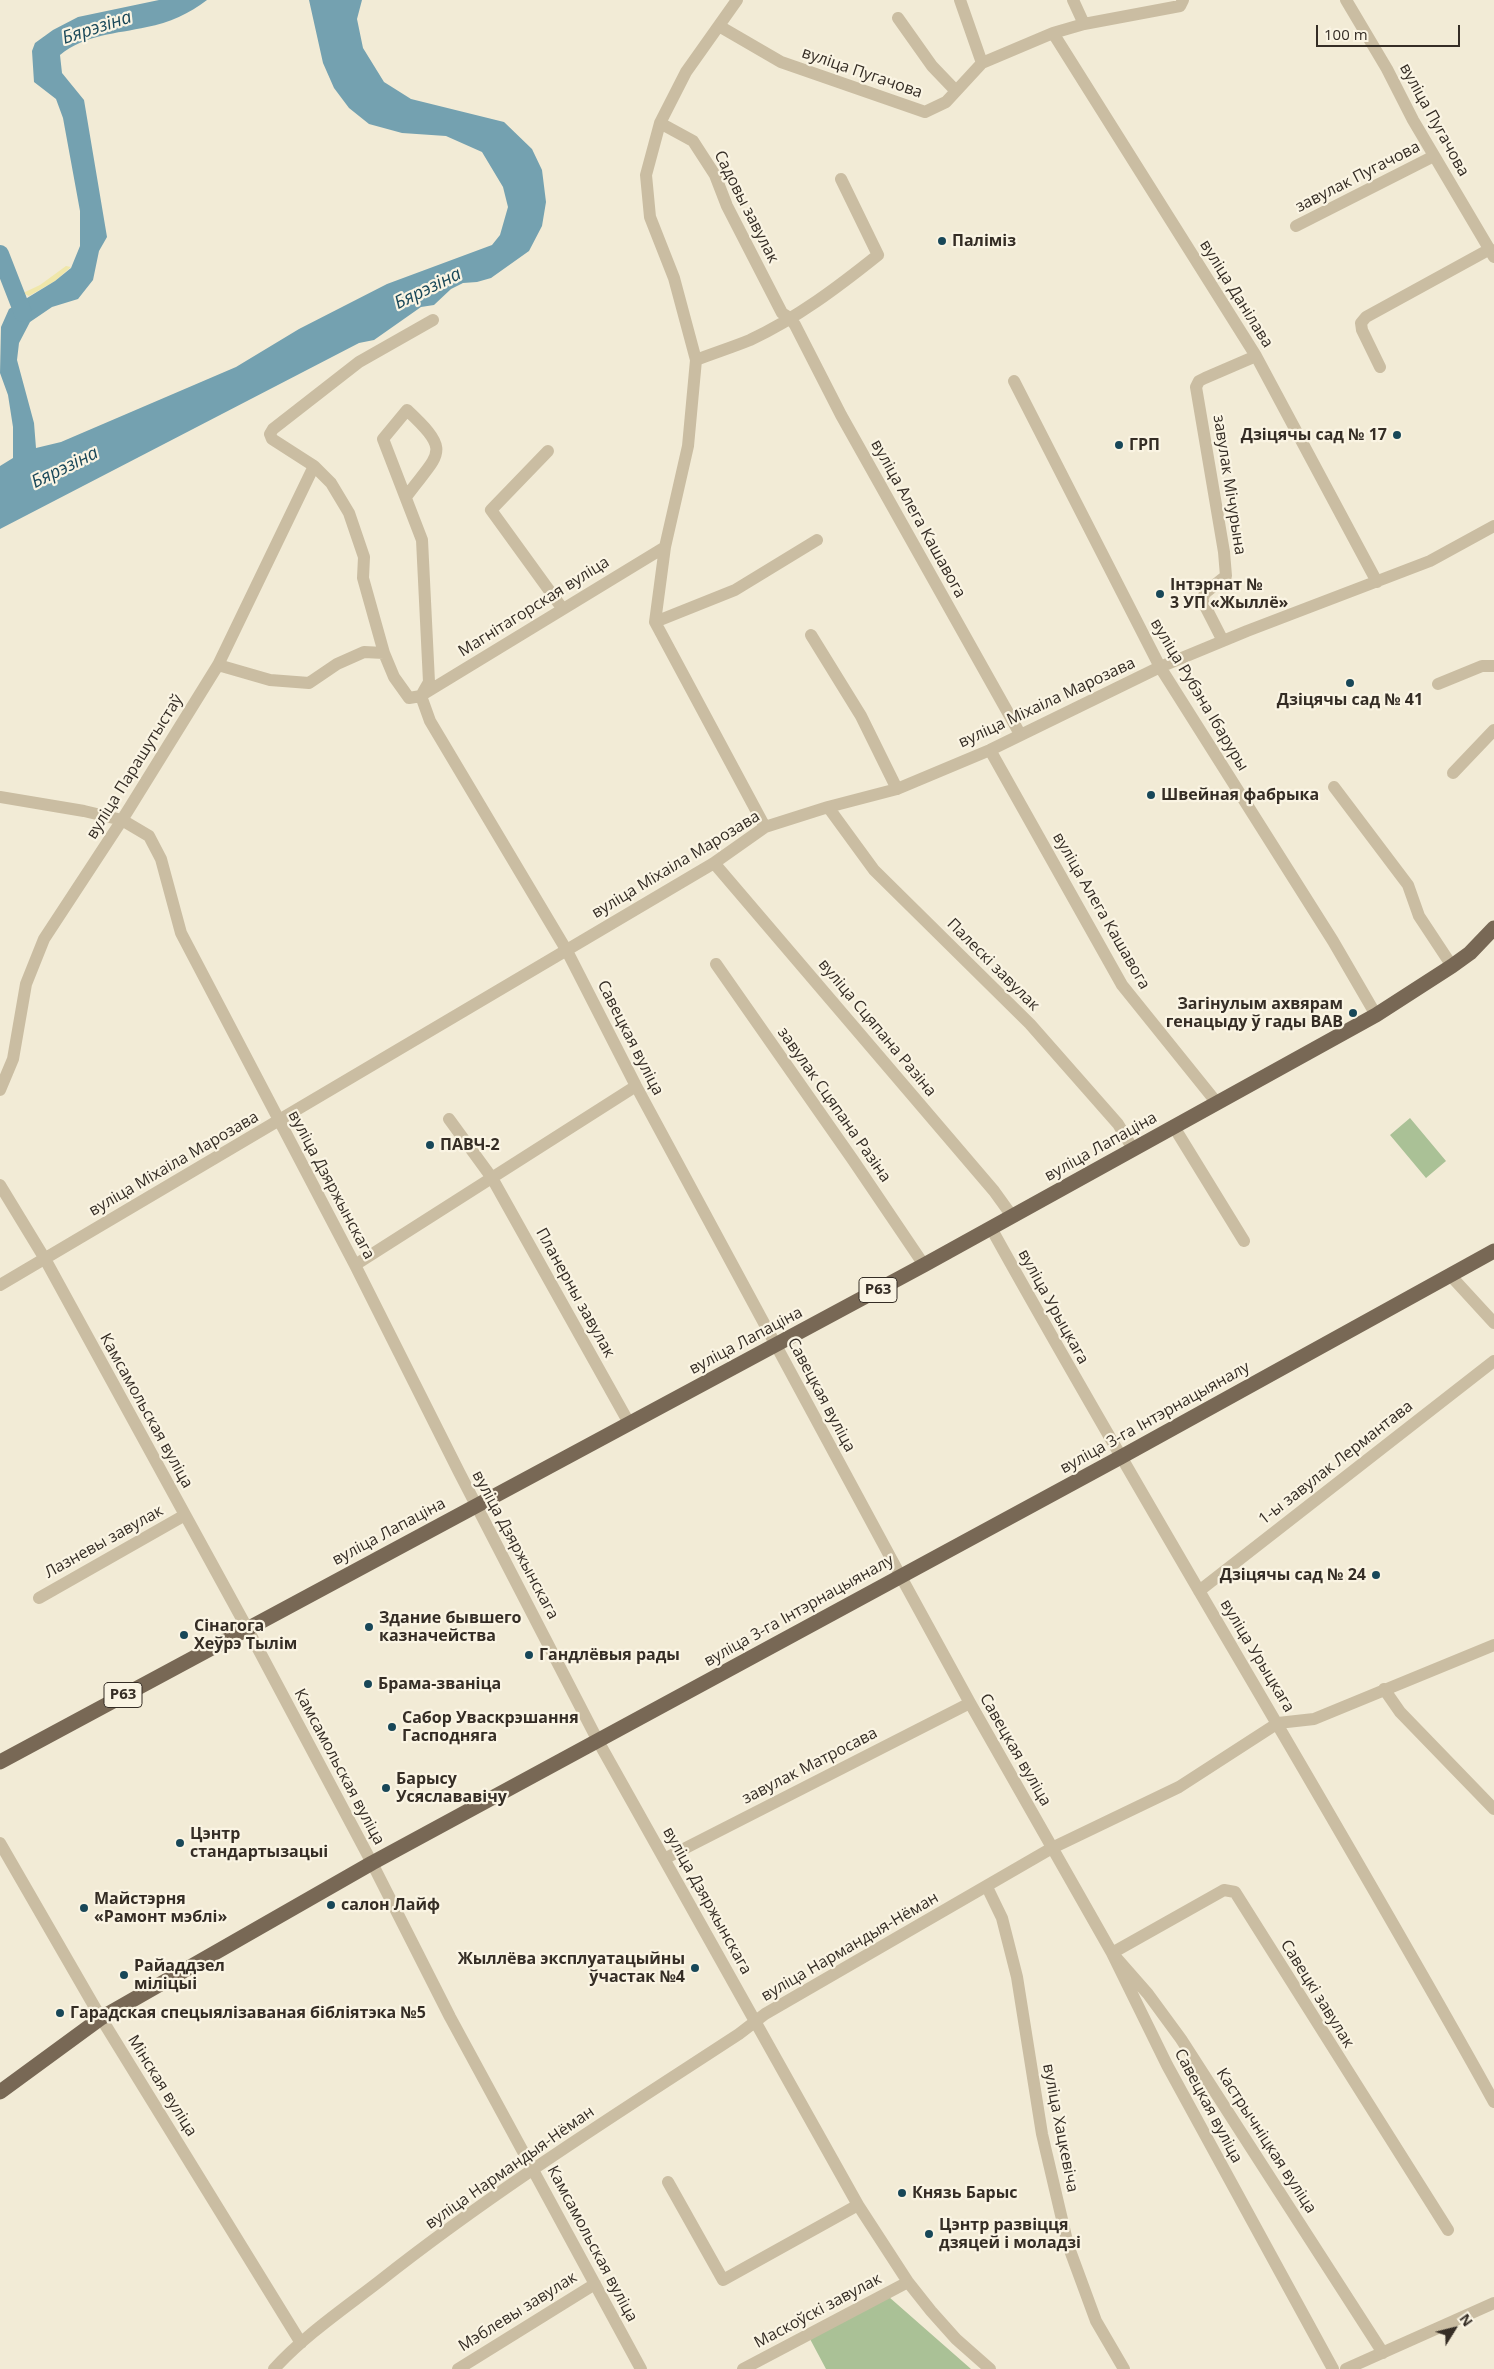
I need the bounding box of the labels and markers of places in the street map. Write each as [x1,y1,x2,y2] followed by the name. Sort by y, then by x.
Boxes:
[952,231,1016,251] place label: Паліміз
[936,235,948,247] marker: Паліміз
[1241,425,1387,445] place label: Дзіцячы сад № 17
[1391,429,1403,441] marker: Дзіцячы сад № 17
[1129,435,1160,455] place label: ГРП
[1113,439,1125,451] marker: ГРП
[1170,575,1288,613] place label: Інтэрнат № 3 УП «Жыллё»
[1154,588,1166,600] marker: Інтэрнат № 3 УП «Жыллё»
[1344,677,1356,689] marker: Дзіцячы сад № 41
[1277,690,1423,710] place label: Дзіцячы сад № 41
[1161,785,1319,805] place label: Швейная фабрыка
[1145,789,1157,801] marker: Швейная фабрыка
[1166,994,1343,1032] place label: Загінулым ахвярам генацыду ў гады ВАВ
[1347,1007,1359,1019] marker: Загінулым ахвярам генацыду ў гады ВАВ
[440,1135,500,1155] place label: ПАВЧ-2
[424,1139,436,1151] marker: ПАВЧ-2
[1220,1565,1366,1585] place label: Дзіцячы сад № 24
[1370,1569,1382,1581] marker: Дзіцячы сад № 24
[379,1608,522,1646] place label: Здание бывшего казначейства
[194,1616,297,1654] place label: Сінагога Хеўрэ Тылім
[363,1621,375,1633] marker: Здание бывшего казначейства
[178,1629,190,1641] marker: Сінагога Хеўрэ Тылім
[539,1645,680,1665] place label: Гандлёвыя рады
[523,1649,535,1661] marker: Гандлёвыя рады
[378,1674,501,1694] place label: Брама-званіца
[362,1678,374,1690] marker: Брама-званіца
[402,1708,579,1746] place label: Сабор Уваскрэшання Гасподняга
[386,1721,398,1733] marker: Сабор Уваскрэшання Гасподняга
[396,1769,507,1807] place label: Барысу Усяслававічу
[380,1782,392,1794] marker: Барысу Усяслававічу
[190,1824,328,1862] place label: Цэнтр стандартызацыі
[174,1837,186,1849] marker: Цэнтр стандартызацыі
[94,1889,227,1927] place label: Майстэрня «Рамонт мэблі»
[341,1895,440,1915] place label: салон Лайф
[325,1899,337,1911] marker: салон Лайф
[78,1902,90,1914] marker: Майстэрня «Рамонт мэблі»
[458,1949,685,1987] place label: Жыллёва эксплуатацыйны ўчастак №4
[134,1956,225,1994] place label: Райаддзел міліцыі
[689,1962,701,1974] marker: Жыллёва эксплуатацыйны ўчастак №4
[118,1969,130,1981] marker: Райаддзел міліцыі
[70,2003,426,2023] place label: Гарадская спецыялізаваная бібліятэка №5
[54,2007,66,2019] marker: Гарадская спецыялізаваная бібліятэка №5
[912,2183,1018,2203] place label: Князь Барыс
[896,2187,908,2199] marker: Князь Барыс
[939,2215,1081,2253] place label: Цэнтр развіцця дзяцей і моладзі
[923,2228,935,2240] marker: Цэнтр развіцця дзяцей і моладзі

